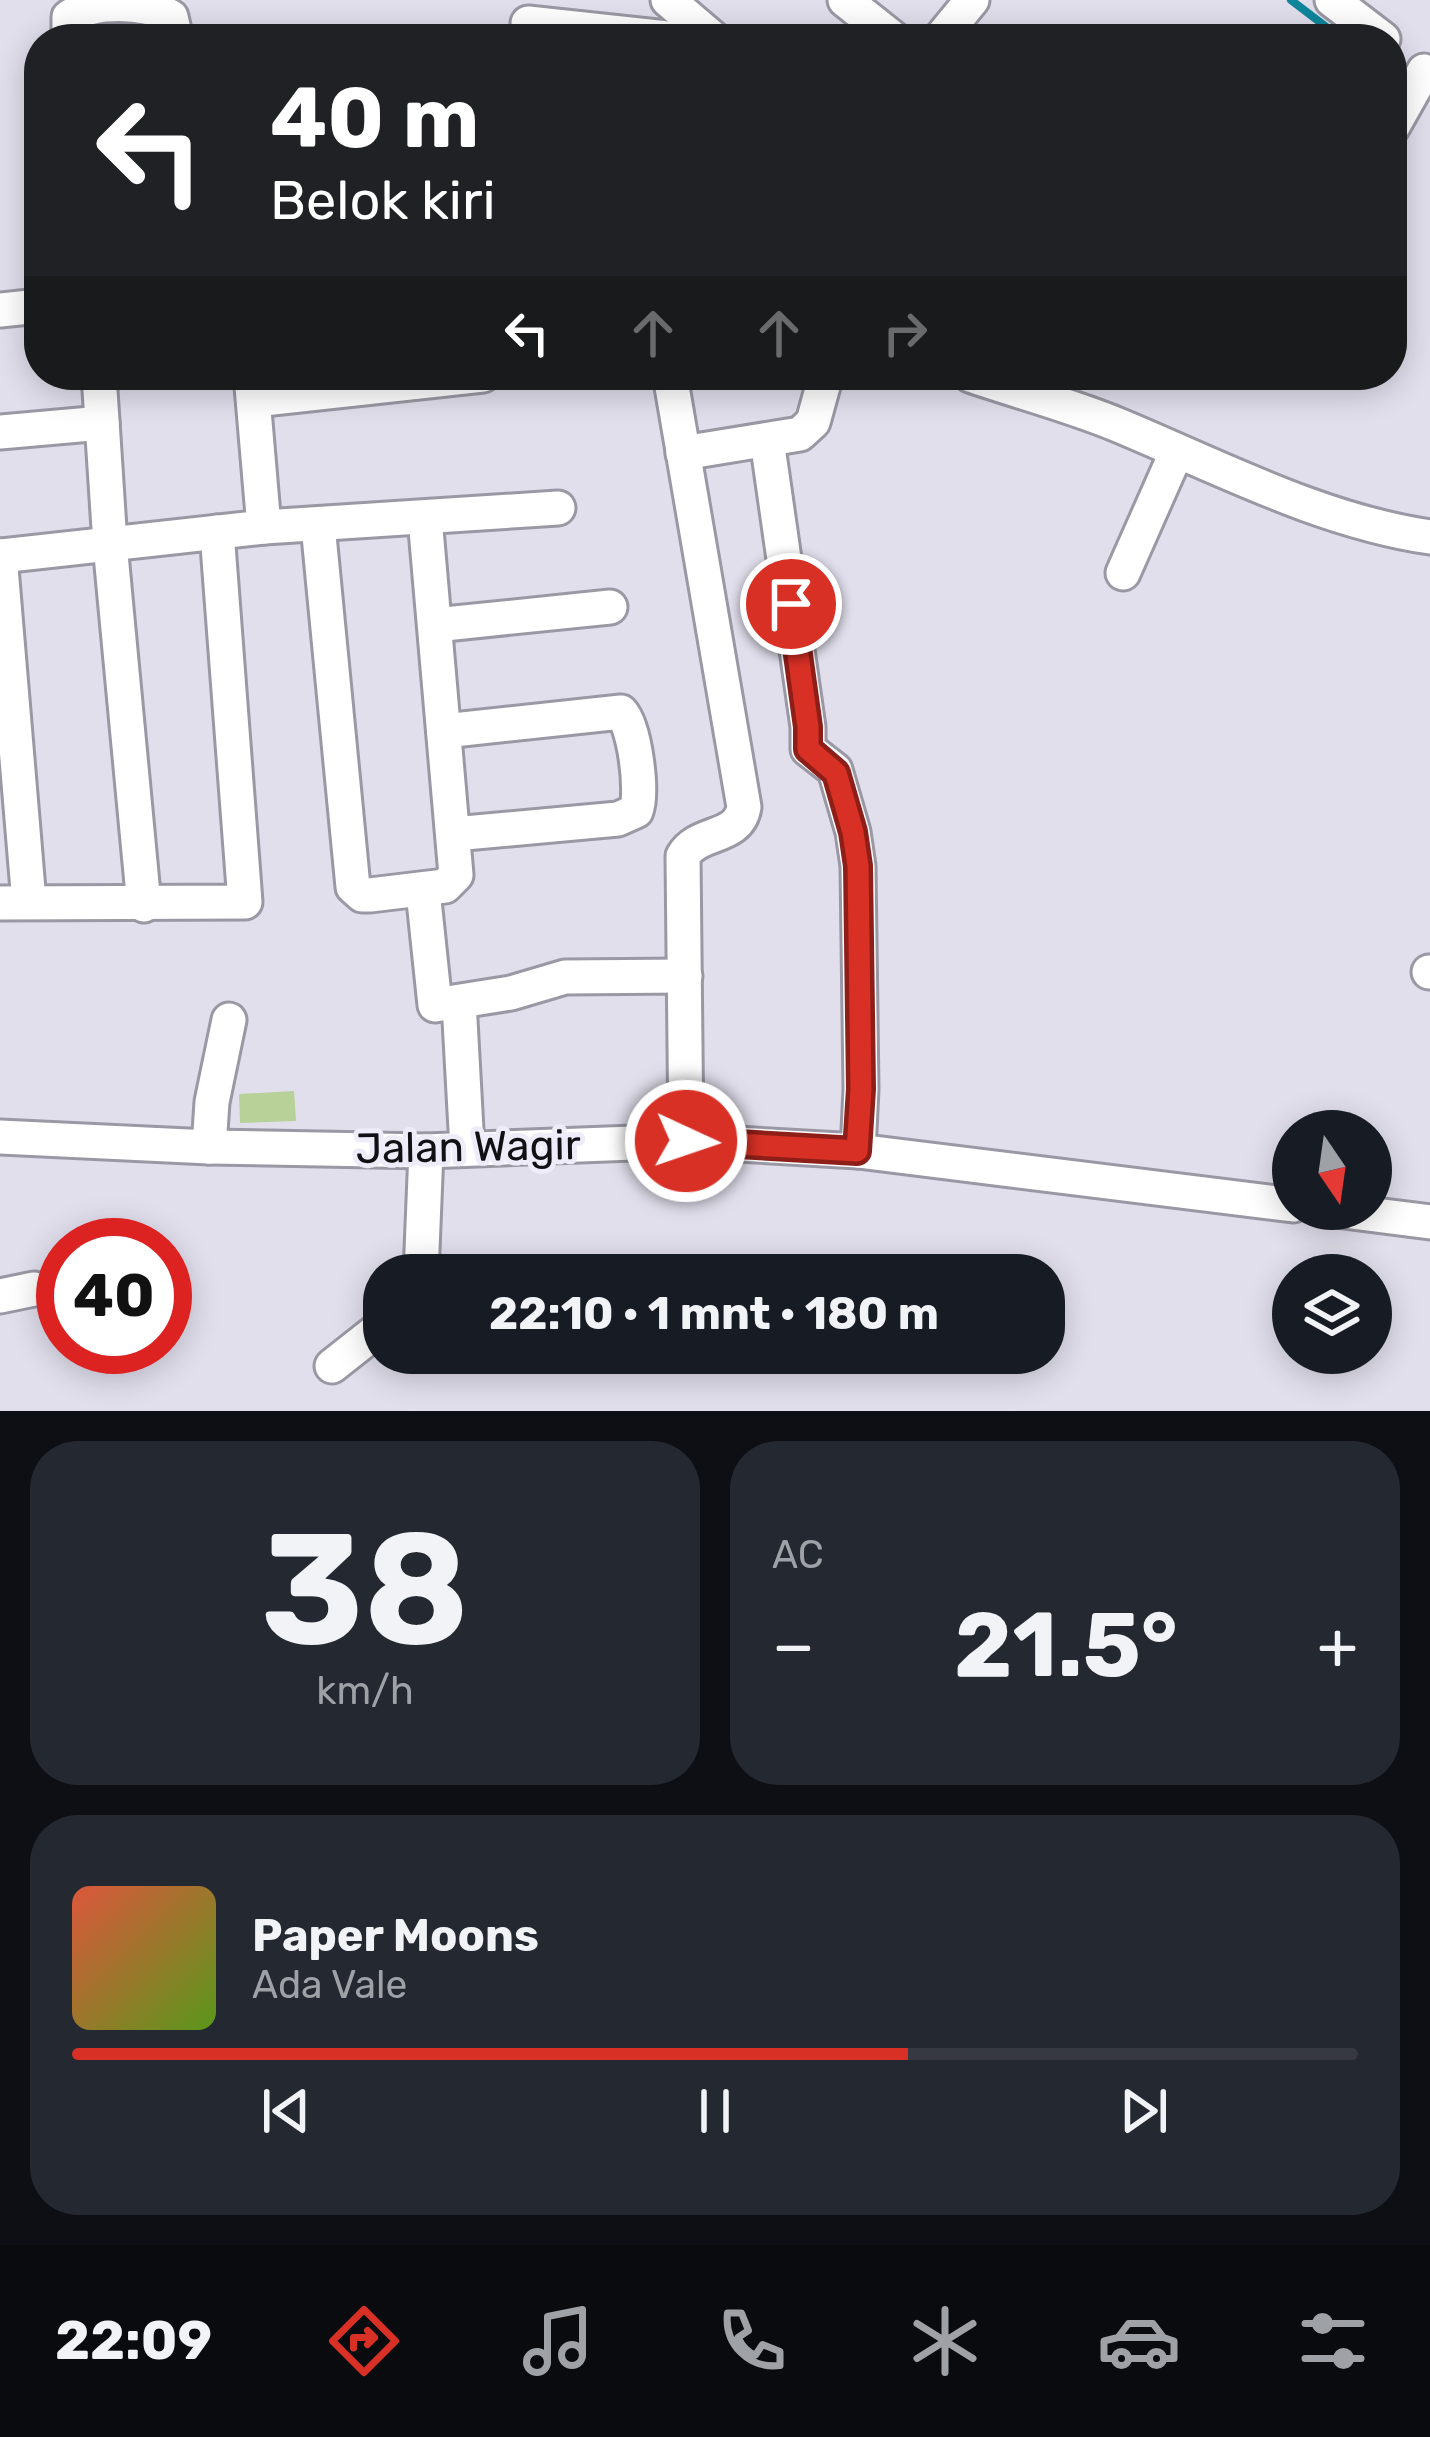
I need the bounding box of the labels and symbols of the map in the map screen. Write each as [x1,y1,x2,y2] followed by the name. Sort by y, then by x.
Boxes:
[740,553,842,655] pin
[623,1078,749,1204] position arrow
[1272,1110,1392,1230] north arrow
[355,1120,581,1174] street label: Jalan Wagir
[36,1218,192,1374] speed limit sign: 40

